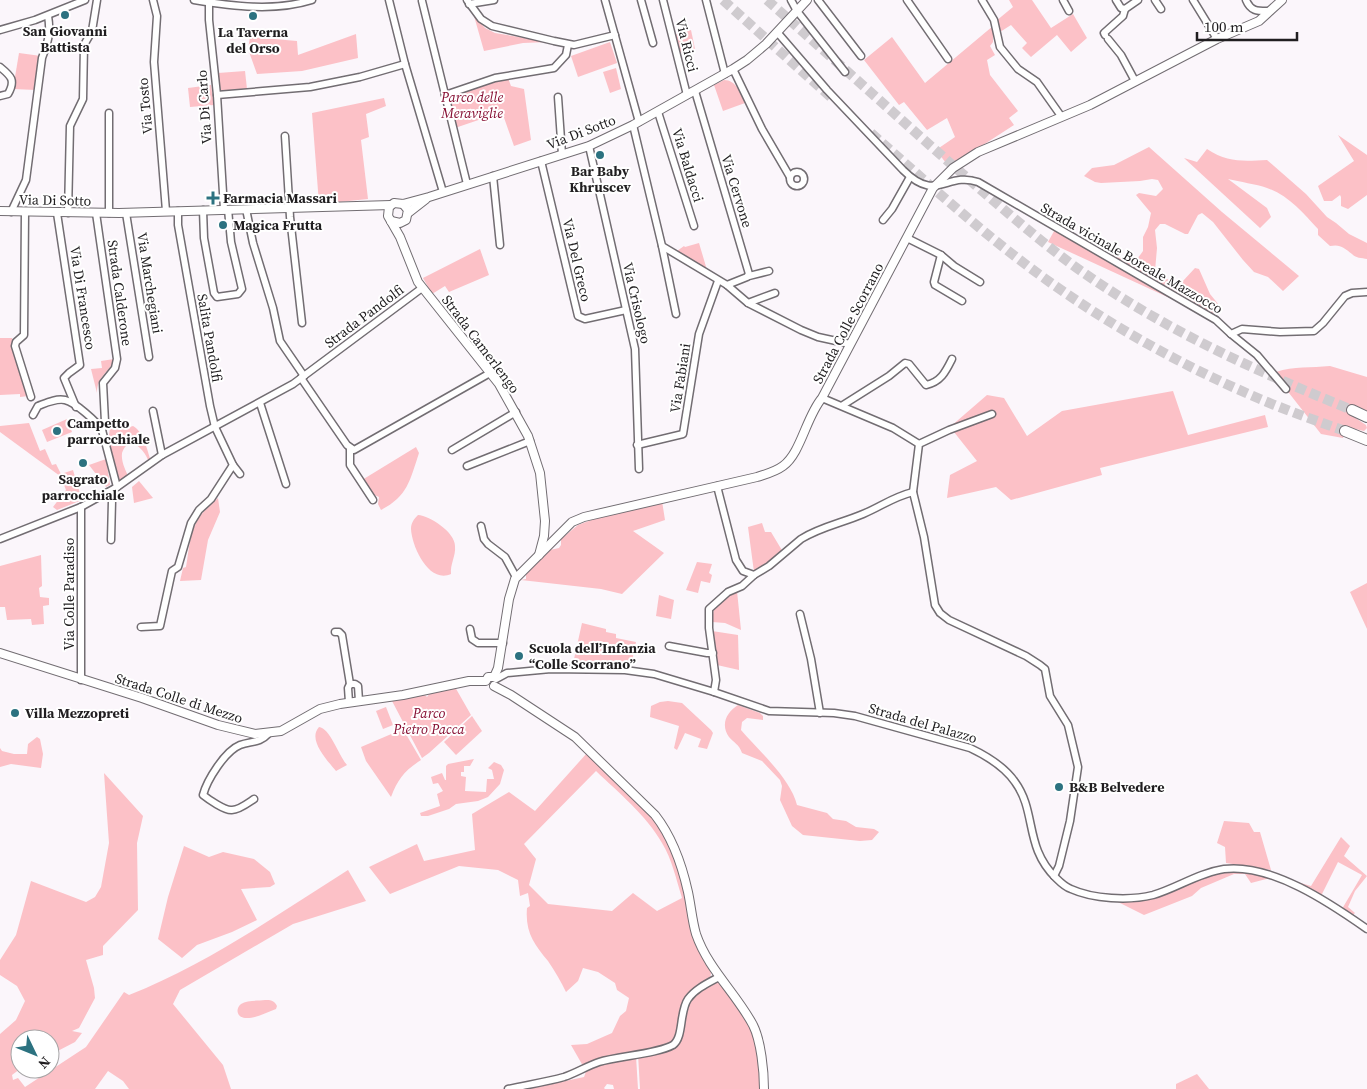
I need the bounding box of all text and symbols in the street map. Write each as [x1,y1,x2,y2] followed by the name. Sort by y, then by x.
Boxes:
[59,9,71,21] marker: San Giovanni Battista
[247,10,259,22] marker: La Taverna del Orso
[1197,10,1297,42] scale bar
[671,16,703,74] street label: Via Ricci
[1204,16,1244,37] text: 100 m
[23,21,108,57] place label: San Giovanni Battista
[218,22,289,58] place label: La Taverna del Orso
[191,69,217,145] street label: Via Di Carlo
[133,77,157,135] street label: Via Tosto
[440,87,503,123] park label: Parco delle Meraviglie
[544,110,619,154] street label: Via Di Sotto
[667,126,709,204] street label: Via Baldacci
[594,149,606,161] marker: Bar Baby Khruscev
[716,152,758,230] street label: Via Cervone
[569,161,631,197] place label: Bar Baby Khruscev
[223,188,338,208] place label: Farmacia Massari
[19,189,92,211] street label: Via Di Sotto
[207,192,219,204] marker: Farmacia Massari
[1037,198,1227,319] street label: Strada vicinale Boreale Mazzocco
[233,215,323,235] place label: Magica Frutta
[558,216,596,304] street label: Via Del Greco
[217,219,229,231] marker: Magica Frutta
[132,231,168,335] street label: Via Marchegiani
[103,239,137,347] street label: Strada Calderone
[65,245,101,352] street label: Via Di Francesco
[808,259,889,387] street label: Strada Colle Scorrano
[618,260,656,346] street label: Via Crisologo
[320,279,408,352] street label: Strada Pandolfi
[437,291,525,398] street label: Strada Camerlengo
[192,292,228,384] street label: Salita Pandolfi
[665,342,695,414] street label: Via Fabiani
[67,413,150,449] place label: Campetto parrocchiale
[51,425,63,437] marker: Campetto parrocchiale
[77,457,89,469] marker: Sagrato parrocchiale
[42,469,124,505] place label: Sagrato parrocchiale
[59,537,79,650] street label: Via Colle Paradiso
[529,638,656,674] place label: Scuola dell’Infanzia “Colle Scorrano”
[513,650,525,662] marker: Scuola dell’Infanzia “Colle Scorrano”
[113,668,246,728] street label: Strada Colle di Mezzo
[866,698,980,748] street label: Strada del Palazzo
[25,703,130,723] place label: Villa Mezzopreti
[392,703,465,739] park label: Parco Pietro Pacca
[9,707,21,719] marker: Villa Mezzopreti
[1069,777,1164,797] place label: B&B Belvedere
[1053,781,1065,793] marker: B&B Belvedere
[10,1029,60,1079] north arrow
[34,1052,55,1073] text: N

